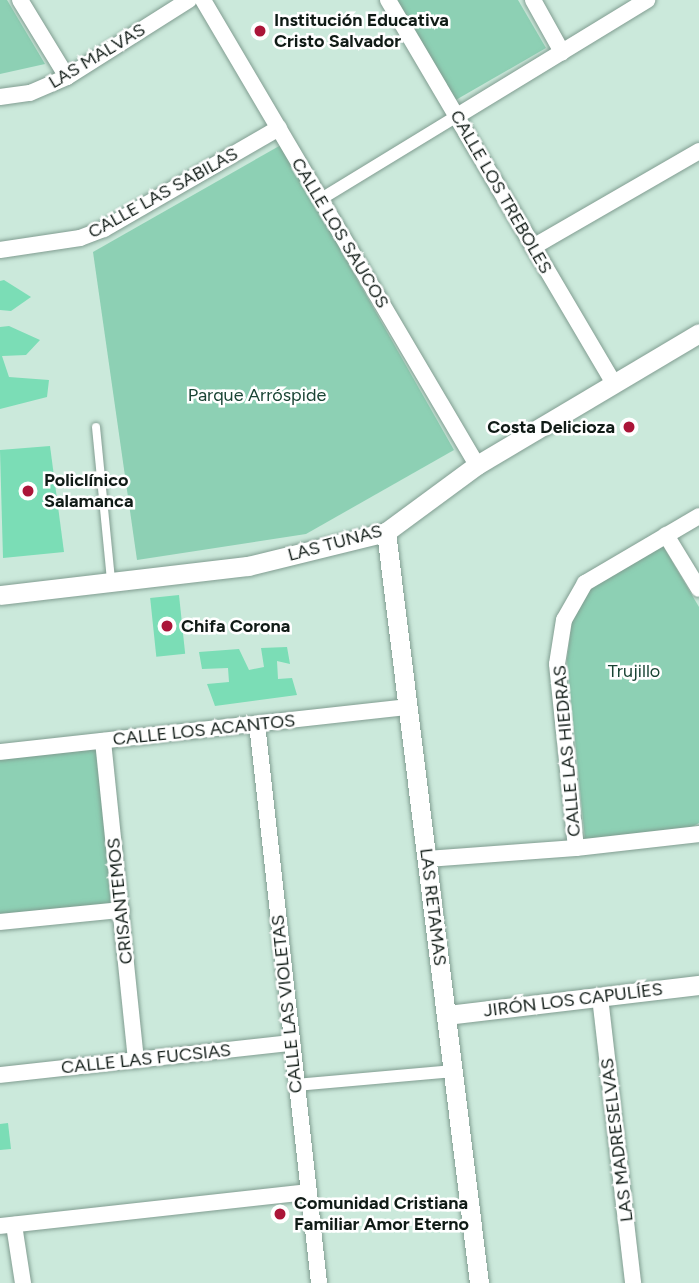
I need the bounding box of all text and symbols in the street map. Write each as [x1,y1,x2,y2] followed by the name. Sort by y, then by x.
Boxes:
[274,10,449,52] place label: Institución Educativa Cristo Salvador
[45,19,149,93] street label: LAS MALVAS
[252,23,268,39] marker: Institución Educativa Cristo Salvador
[445,106,557,278] street label: CALLE LOS TREBOLES
[84,143,242,243] street label: CALLE LAS SABILAS
[287,154,393,312] street label: CALLE LOS SAUCOS
[188,384,326,406] park label: Parque Arróspide
[487,416,615,438] place label: Costa Delicioza
[621,419,637,435] marker: Costa Delicioza
[44,470,133,512] place label: Policlínico Salamanca
[18,481,38,501] marker: Policlínico Salamanca
[285,520,385,566] street label: LAS TUNAS
[181,615,290,637] place label: Chifa Corona
[159,618,175,634] marker: Chifa Corona
[608,660,660,682] park label: Trujillo
[549,664,585,838] street label: CALLE LAS HIEDRAS
[112,710,296,750] street label: CALLE LOS ACANTOS
[103,837,137,965] street label: CRISANTEMOS
[415,847,451,967] street label: LAS RETAMAS
[267,914,307,1094] street label: CALLE LAS VIOLETAS
[482,978,664,1022] street label: JIRÓN LOS CAPULÍES
[60,1039,232,1079] street label: CALLE LAS FUCSIAS
[596,1057,638,1223] street label: LAS MADRESELVAS
[294,1193,469,1236] place label: Comunidad Cristiana Familiar Amor Eterno
[272,1206,288,1222] marker: Comunidad Cristiana Familiar Amor Eterno

